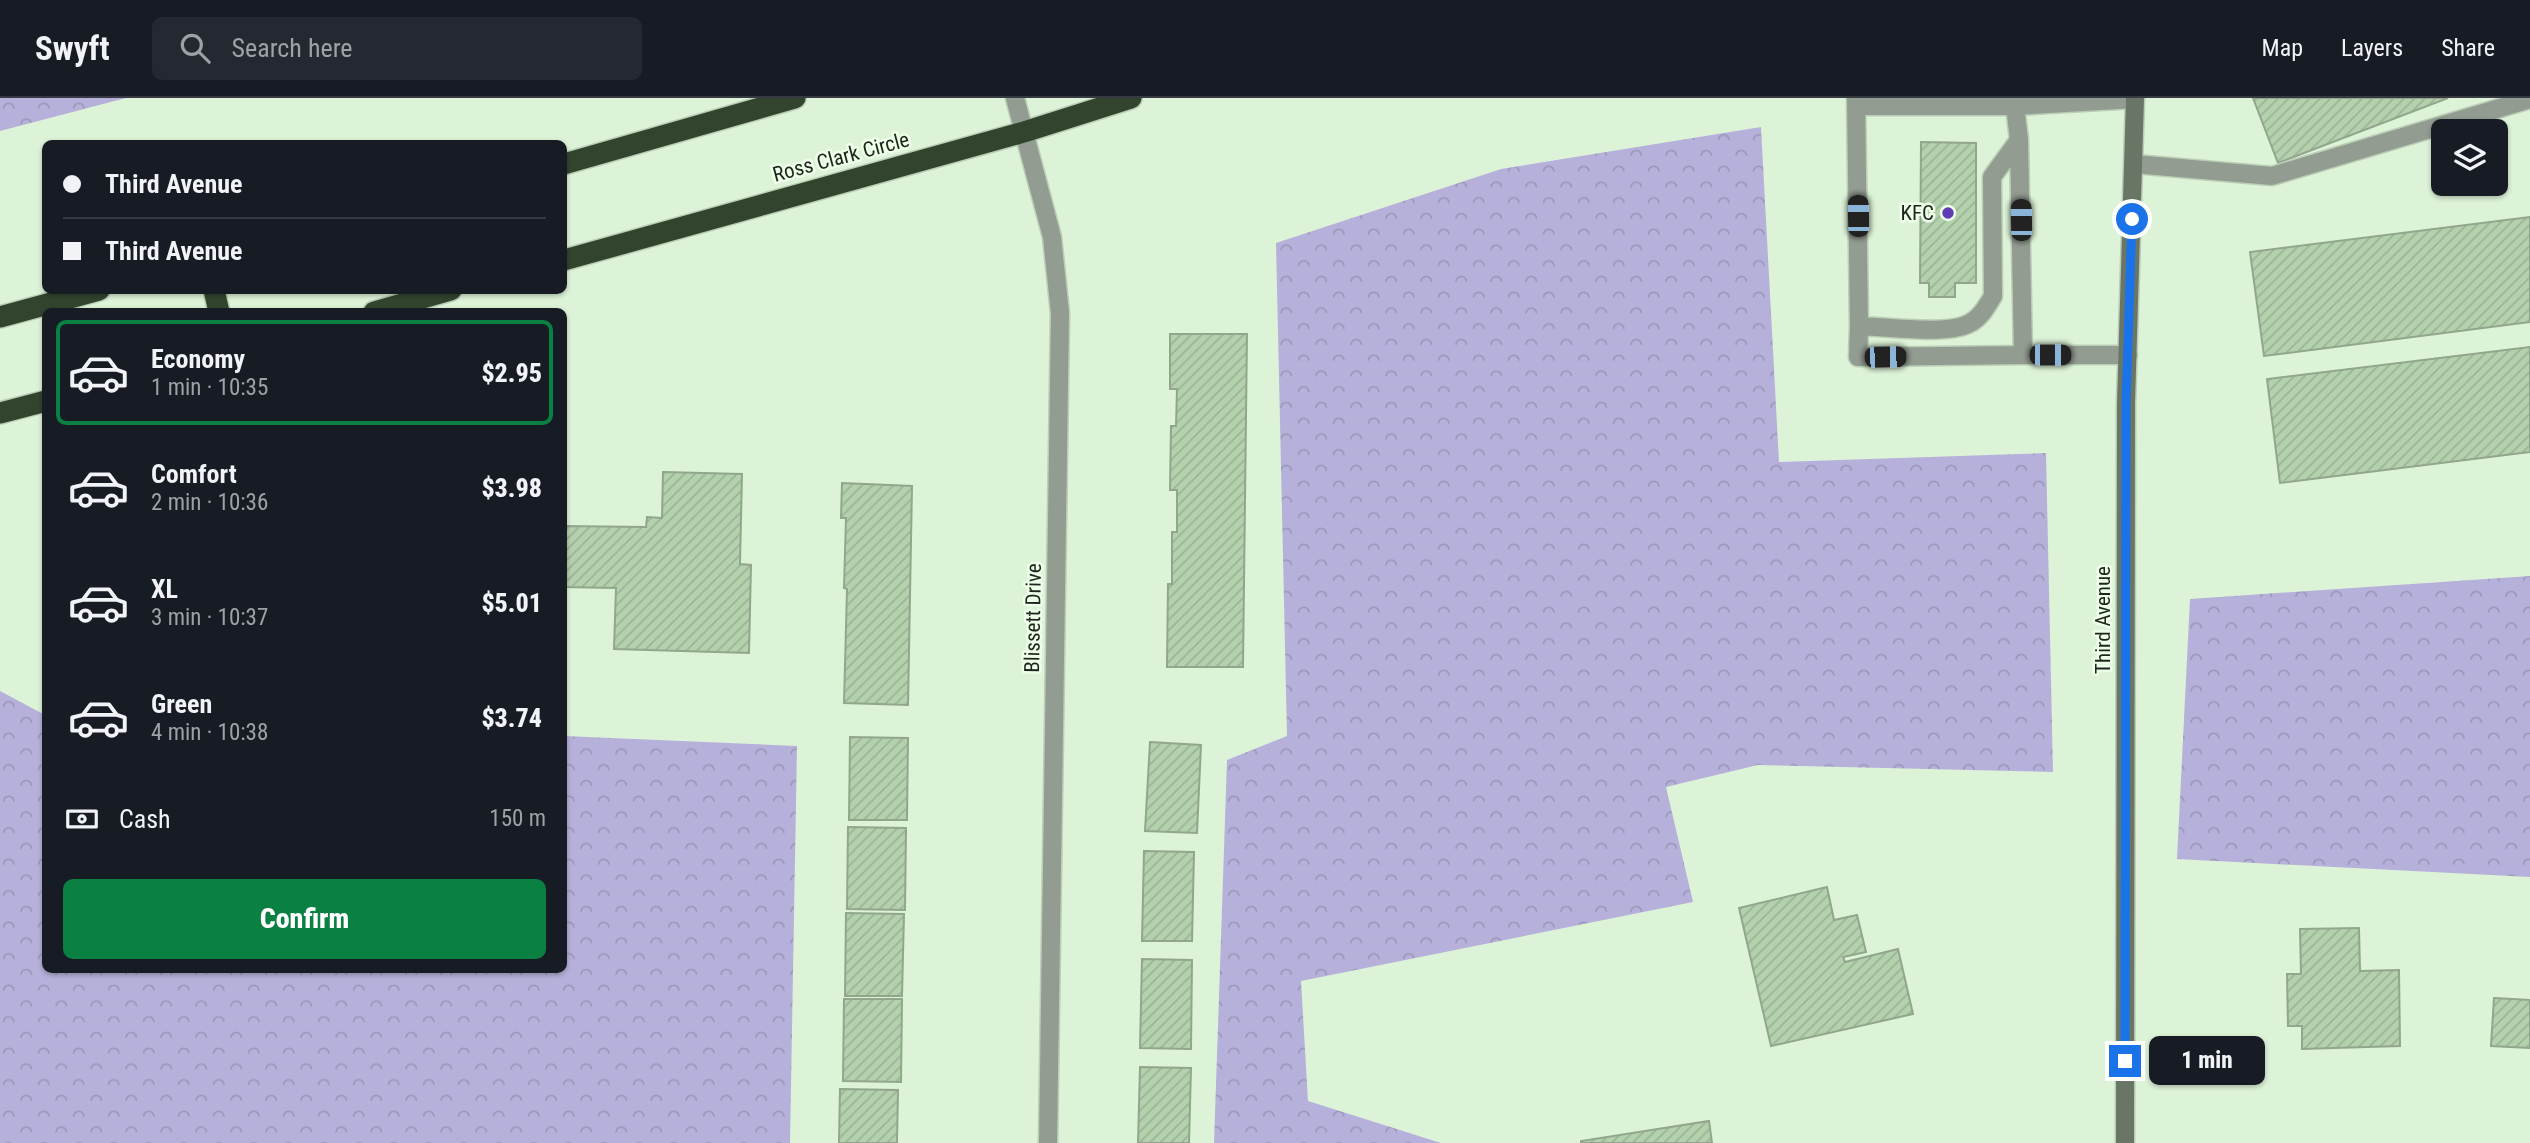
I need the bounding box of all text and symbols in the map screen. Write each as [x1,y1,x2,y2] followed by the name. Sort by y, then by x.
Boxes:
[152,17,642,80] search box
[35,29,110,68] text: Swyft
[176,29,214,67] icon: search
[232,33,353,63] text: Search here
[2262,34,2303,62] text: Map
[2341,34,2403,62] text: Layers
[2441,34,2495,62] text: Share
[2431,119,2508,196] map controls
[2431,119,2508,196] button: layers
[770,127,912,187] street label: Ross Clark Circle
[105,169,243,199] text: Third Avenue
[1848,195,1869,237] car
[2011,199,2032,241] car
[1901,201,1934,225] place label: KFC
[2116,203,2148,235] route start
[1940,205,1956,221] marker: KFC
[105,236,243,266] text: Third Avenue
[67,341,130,404] icon: car
[151,344,245,374] text: Economy
[2030,345,2072,366] car
[1864,346,1907,368] car
[481,358,542,388] text: $2.95
[151,374,268,401] text: 1 min · 10:35
[67,456,130,519] icon: car
[151,459,237,489] text: Comfort
[481,473,542,503] text: $3.98
[151,489,268,516] text: 2 min · 10:36
[1020,563,1046,673] street label: Blissett Drive
[2091,566,2115,674] street label: Third Avenue
[67,571,130,634] icon: car
[151,574,178,604] text: XL
[481,588,542,618] text: $5.01
[151,604,268,631] text: 3 min · 10:37
[67,686,130,749] icon: car
[151,689,212,719] text: Green
[481,703,542,733] text: $3.74
[151,719,268,746] text: 4 min · 10:38
[63,800,101,838] icon: cash
[119,804,171,834] text: Cash
[489,805,546,832] text: 150 m
[63,879,546,959] button: Confirm
[2150,1037,2265,1086] callout: 1 min
[2109,1045,2141,1077] route end
[2181,1047,2233,1074] text: 1 min

